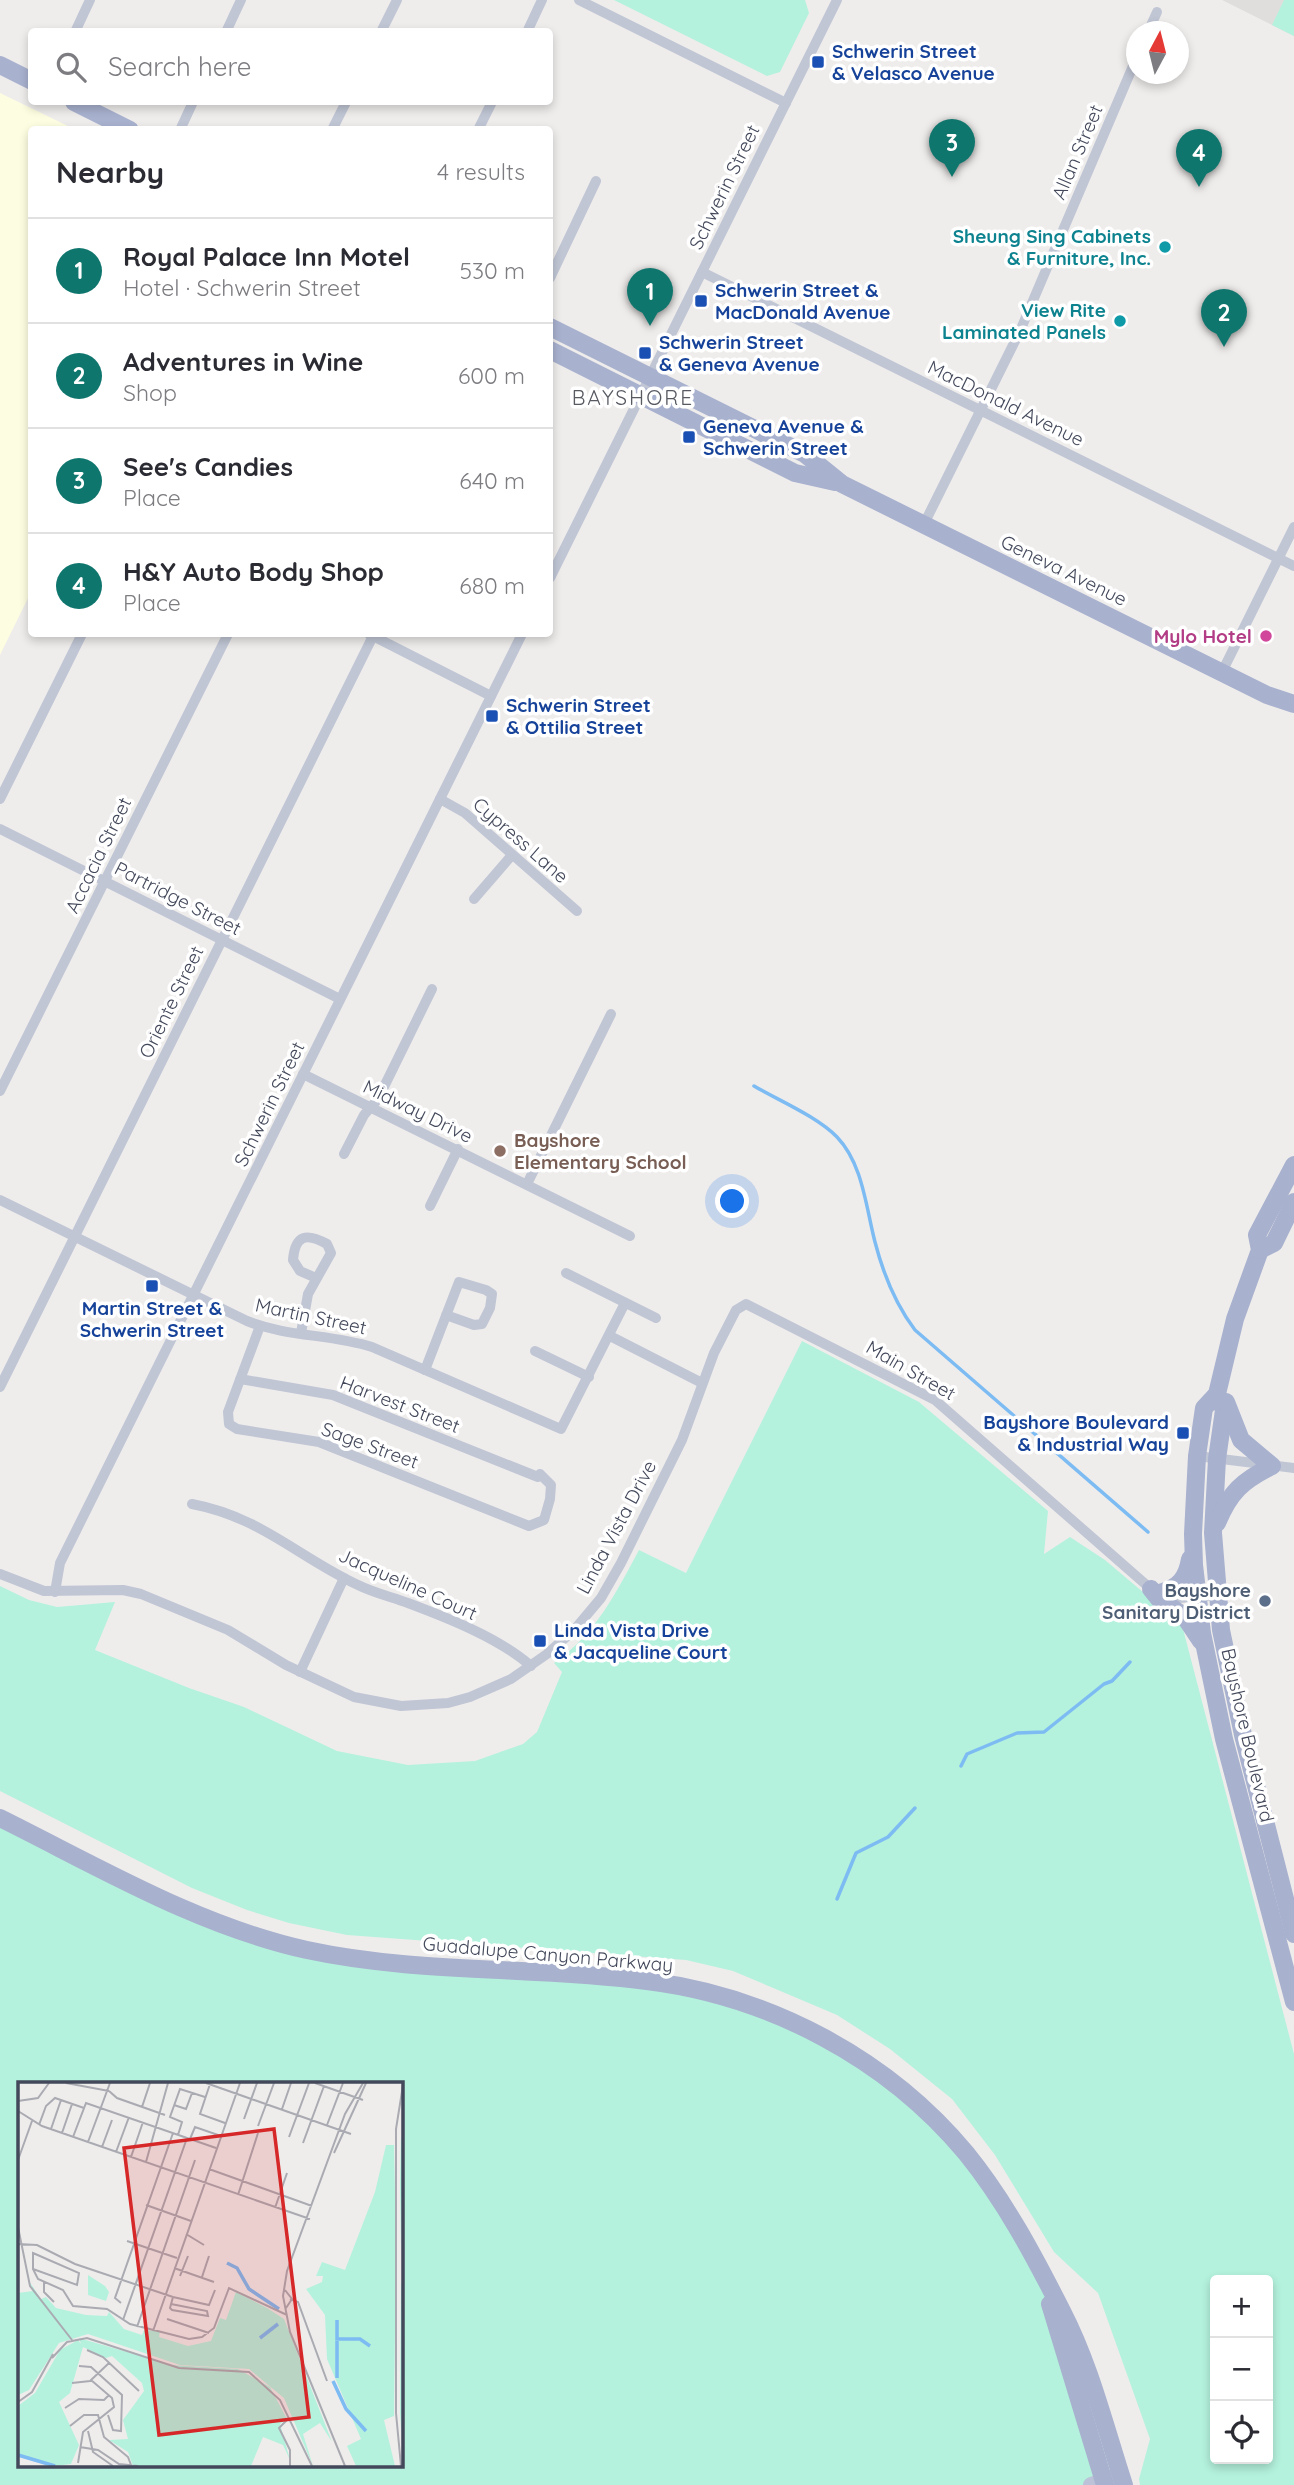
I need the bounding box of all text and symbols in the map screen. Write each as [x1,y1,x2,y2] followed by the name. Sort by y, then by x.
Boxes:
[1126,21,1189,84] north arrow
[28,28,553,105] search box
[832,39,995,85] place label: Schwerin Street & Velasco Avenue
[52,48,90,86] icon: search
[108,50,252,83] text: Search here
[810,54,826,70] marker: Schwerin Street & Velasco Avenue
[1046,101,1108,203] street label: Allan Street
[929,119,975,177] pin: 3
[683,121,765,253] street label: Schwerin Street
[1176,129,1222,187] pin: 4
[56,153,164,191] text: Nearby
[437,157,525,186] text: 4 results
[953,224,1151,270] place label: Sheung Sing Cabinets & Furniture, Inc.
[1157,239,1173,255] marker: Sheung Sing Cabinets & Furniture, Inc.
[123,240,410,273] text: Royal Palace Inn Motel
[75,256,83,285] text: 1
[459,256,525,285] text: 530 m
[627,268,673,326] pin: 1
[123,273,361,302] text: Hotel · Schwerin Street
[715,278,891,324] place label: Schwerin Street & MacDonald Avenue
[1201,289,1247,347] pin: 2
[693,293,709,309] marker: Schwerin Street & MacDonald Avenue
[942,298,1106,344] place label: View Rite Laminated Panels
[1112,313,1128,329] marker: View Rite Laminated Panels
[659,330,820,376] place label: Schwerin Street & Geneva Avenue
[123,345,363,378] text: Adventures in Wine
[637,345,653,361] marker: Schwerin Street & Geneva Avenue
[924,355,1088,451] street label: MacDonald Avenue
[72,361,86,390] text: 2
[458,361,525,390] text: 600 m
[123,378,177,407] text: Shop
[572,384,694,410] district label: BAYSHORE
[703,414,864,460] place label: Geneva Avenue & Schwerin Street
[681,429,697,445] marker: Geneva Avenue & Schwerin Street
[123,450,293,483] text: See's Candies
[73,466,85,495] text: 3
[459,466,525,495] text: 640 m
[123,483,181,512] text: Place
[997,529,1131,611] street label: Geneva Avenue
[123,555,384,588] text: H&Y Auto Body Shop
[72,571,86,600] text: 4
[459,571,525,600] text: 680 m
[123,588,181,617] text: Place
[1154,624,1252,648] place label: Mylo Hotel
[1258,628,1274,644] marker: Mylo Hotel
[506,693,651,739] place label: Schwerin Street & Ottilia Street
[484,708,500,724] marker: Schwerin Street & Ottilia Street
[468,792,574,888] street label: Cypress Lane
[60,793,136,917] street label: Accacia Street
[111,856,245,940] street label: Partridge Street
[134,942,208,1062] street label: Oriente Street
[228,1038,310,1170] street label: Schwerin Street
[359,1074,477,1148] street label: Midway Drive
[514,1128,687,1174] place label: Bayshore Elementary School
[492,1143,508,1159] marker: Bayshore Elementary School
[715,1184,749,1218] your location
[144,1278,160,1294] marker: Martin Street & Schwerin Street
[253,1292,369,1340] street label: Martin Street
[80,1296,224,1342] place label: Martin Street & Schwerin Street
[862,1335,960,1405] street label: Main Street
[337,1370,463,1438] street label: Harvest Street
[983,1410,1169,1456] place label: Bayshore Boulevard & Industrial Way
[318,1416,422,1474] street label: Sage Street
[1175,1425,1191,1441] marker: Bayshore Boulevard & Industrial Way
[571,1456,661,1598] street label: Linda Vista Drive
[335,1543,481,1625] street label: Jacqueline Court
[1102,1578,1251,1624] place label: Bayshore Sanitary District
[1257,1593,1273,1609] marker: Bayshore Sanitary District
[554,1618,728,1664] place label: Linda Vista Drive & Jacqueline Court
[532,1633,548,1649] marker: Linda Vista Drive & Jacqueline Court
[1216,1646,1280,1824] street label: Bayshore Boulevard
[422,1931,674,1977] street label: Guadalupe Canyon Parkway
[18,2082,402,2468] inset map
[1210,2275,1273,2464] map controls
[1210,2275,1273,2338] button: +
[1210,2338,1273,2401] button: −
[1210,2401,1273,2464] button: locate

